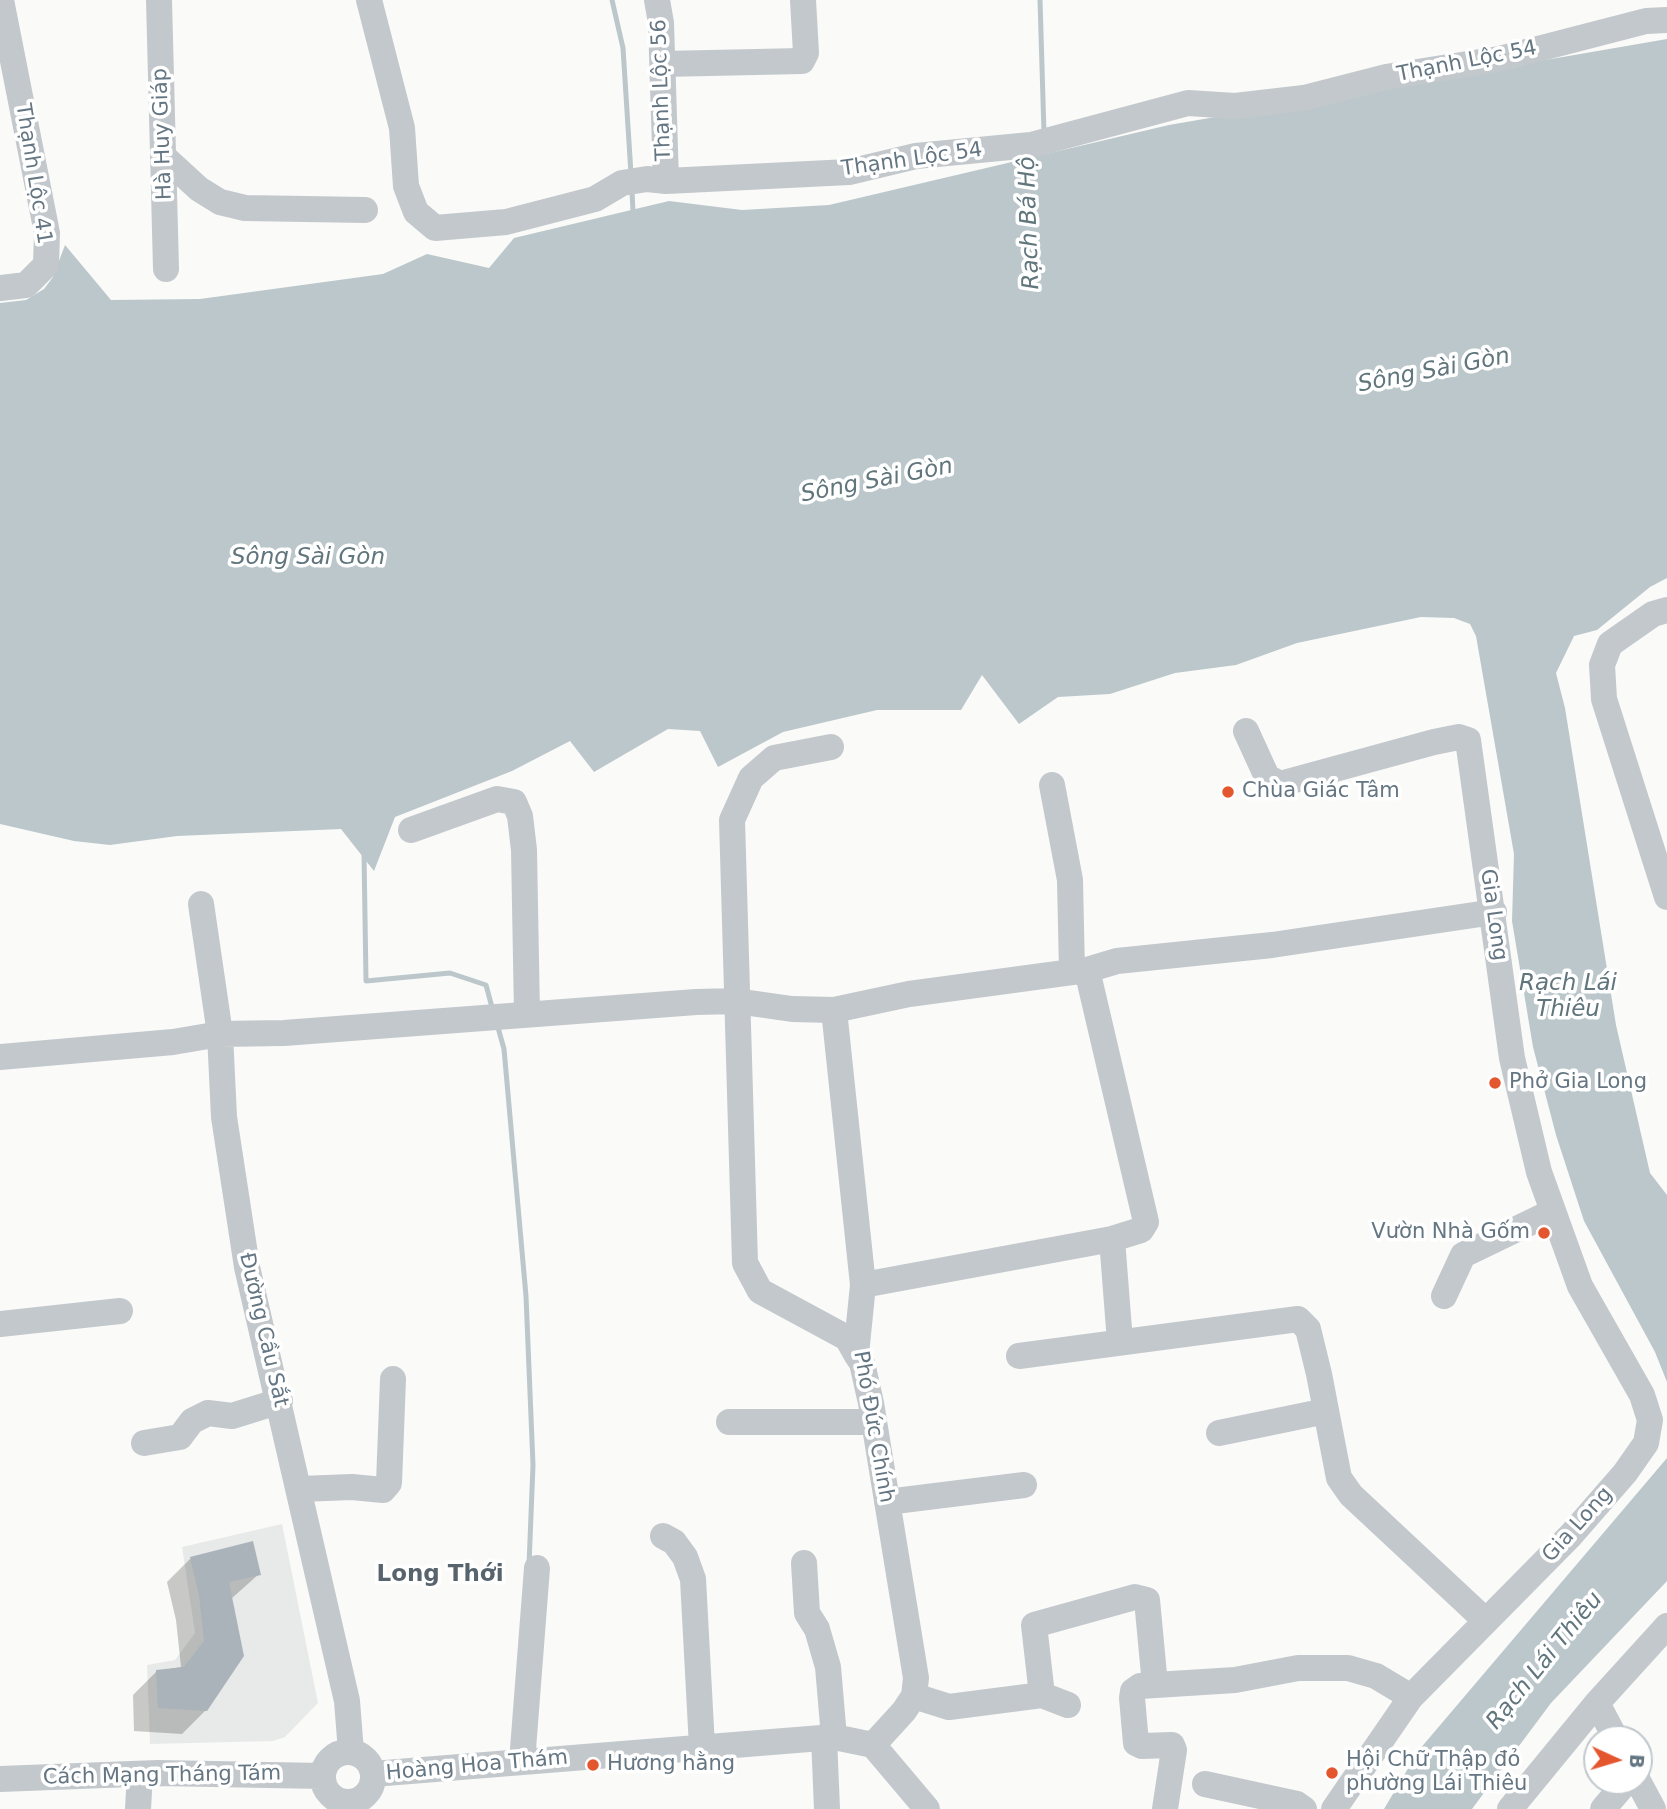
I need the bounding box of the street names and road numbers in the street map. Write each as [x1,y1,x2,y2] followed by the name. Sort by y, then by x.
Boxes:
[647,19,677,161] street label: Thạnh Lộc 56
[1395,36,1539,88] street label: Thạnh Lộc 54
[148,68,178,200] street label: Hà Huy Giáp
[9,102,57,246] street label: Thạnh Lộc 41
[840,138,984,182] street label: Thạnh Lộc 54
[1474,867,1512,963] street label: Gia Long
[233,1250,293,1410] street label: Đường Cầu Sắt
[847,1349,899,1505] street label: Phó Đức Chính
[1538,1482,1618,1568] street label: Gia Long
[385,1745,569,1787] street label: Hoàng Hoa Thám
[43,1761,281,1791] street label: Cách Mạng Tháng Tám

